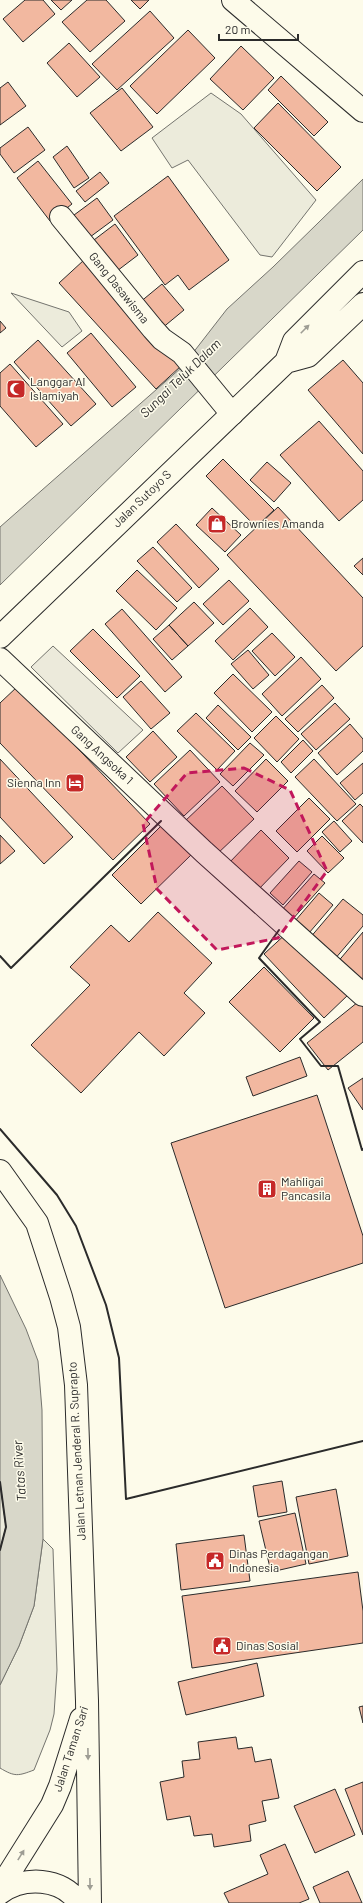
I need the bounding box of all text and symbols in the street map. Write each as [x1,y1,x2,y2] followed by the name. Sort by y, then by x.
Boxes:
[219,16,298,42] scale bar
[225,22,251,36] text: 20 m
[87,249,153,326] street label: Gang Dasawisma
[300,324,310,334] one-way arrow
[136,335,224,421] water label: Sungai Teluk Dalam
[30,374,85,402] place label: Langgar Al Islamiyah
[5,378,27,400] mosque icon: Langgar Al Islamiyah
[109,467,174,530] street label: Jalan Sutoyo S
[206,513,228,535] shop icon: Brownies Amanda
[231,516,324,530] place label: Brownies Amanda
[69,722,137,787] street label: Gang Angsoka 1
[64,772,86,794] hotel icon: Sienna Inn
[7,775,61,789] place label: Sienna Inn
[281,1174,331,1202] place label: Mahligai Pancasila
[256,1178,278,1200] building icon: Mahligai Pancasila
[64,1361,88,1541] street label: Jalan Letnan Jenderal R. Suprapto
[9,1439,29,1502] water label: Tatas River
[229,1546,329,1574] place label: Dinas Perdagangan Indonesia
[204,1550,226,1572] public building icon: Dinas Perdagangan Indonesia
[211,1635,233,1657] public building icon: Dinas Sosial
[236,1638,299,1652] place label: Dinas Sosial
[50,1704,90,1793] street label: Jalan Taman Sari
[85,1748,91,1761] one-way arrow
[17,1850,25,1860] one-way arrow
[87,1878,93,1891] one-way arrow

